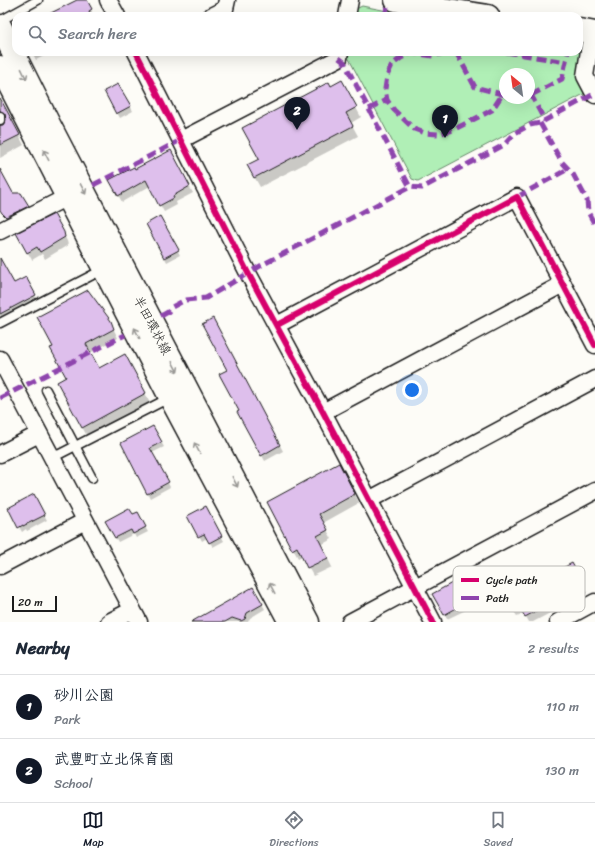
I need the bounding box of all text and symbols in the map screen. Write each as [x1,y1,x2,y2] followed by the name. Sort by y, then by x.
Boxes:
[12,12,583,56] search box
[58,21,137,47] text: Search here
[26,23,48,45] icon: search
[20,67,28,79] one-way arrow
[499,68,535,104] north arrow
[284,97,310,130] pin: 2
[432,105,458,138] pin: 1
[41,150,49,162] one-way arrow
[79,183,87,195] one-way arrow
[127,291,178,360] street label: 半田環状線
[133,327,140,339] one-way arrow
[172,361,179,373] one-way arrow
[402,380,422,400] your location
[193,443,201,455] one-way arrow
[232,476,240,488] one-way arrow
[453,566,585,612] legend
[486,571,538,590] text: Cycle path
[268,582,275,594] one-way arrow
[486,589,509,608] text: Path
[18,593,43,612] text: 20 m
[12,594,57,613] scale bar
[16,633,70,663] text: Nearby
[528,637,579,660] text: 2 results
[54,682,114,708] text: 砂川公園
[26,695,32,718] text: 1
[546,695,579,718] text: 110 m
[54,708,81,731] text: Park
[54,746,174,772] text: 武豊町立北保育園
[25,759,33,782] text: 2
[545,759,579,782] text: 130 m
[54,772,92,795] text: School
[82,809,104,852] tab: Map
[269,809,319,852] tab: Directions
[484,809,513,852] tab: Saved

